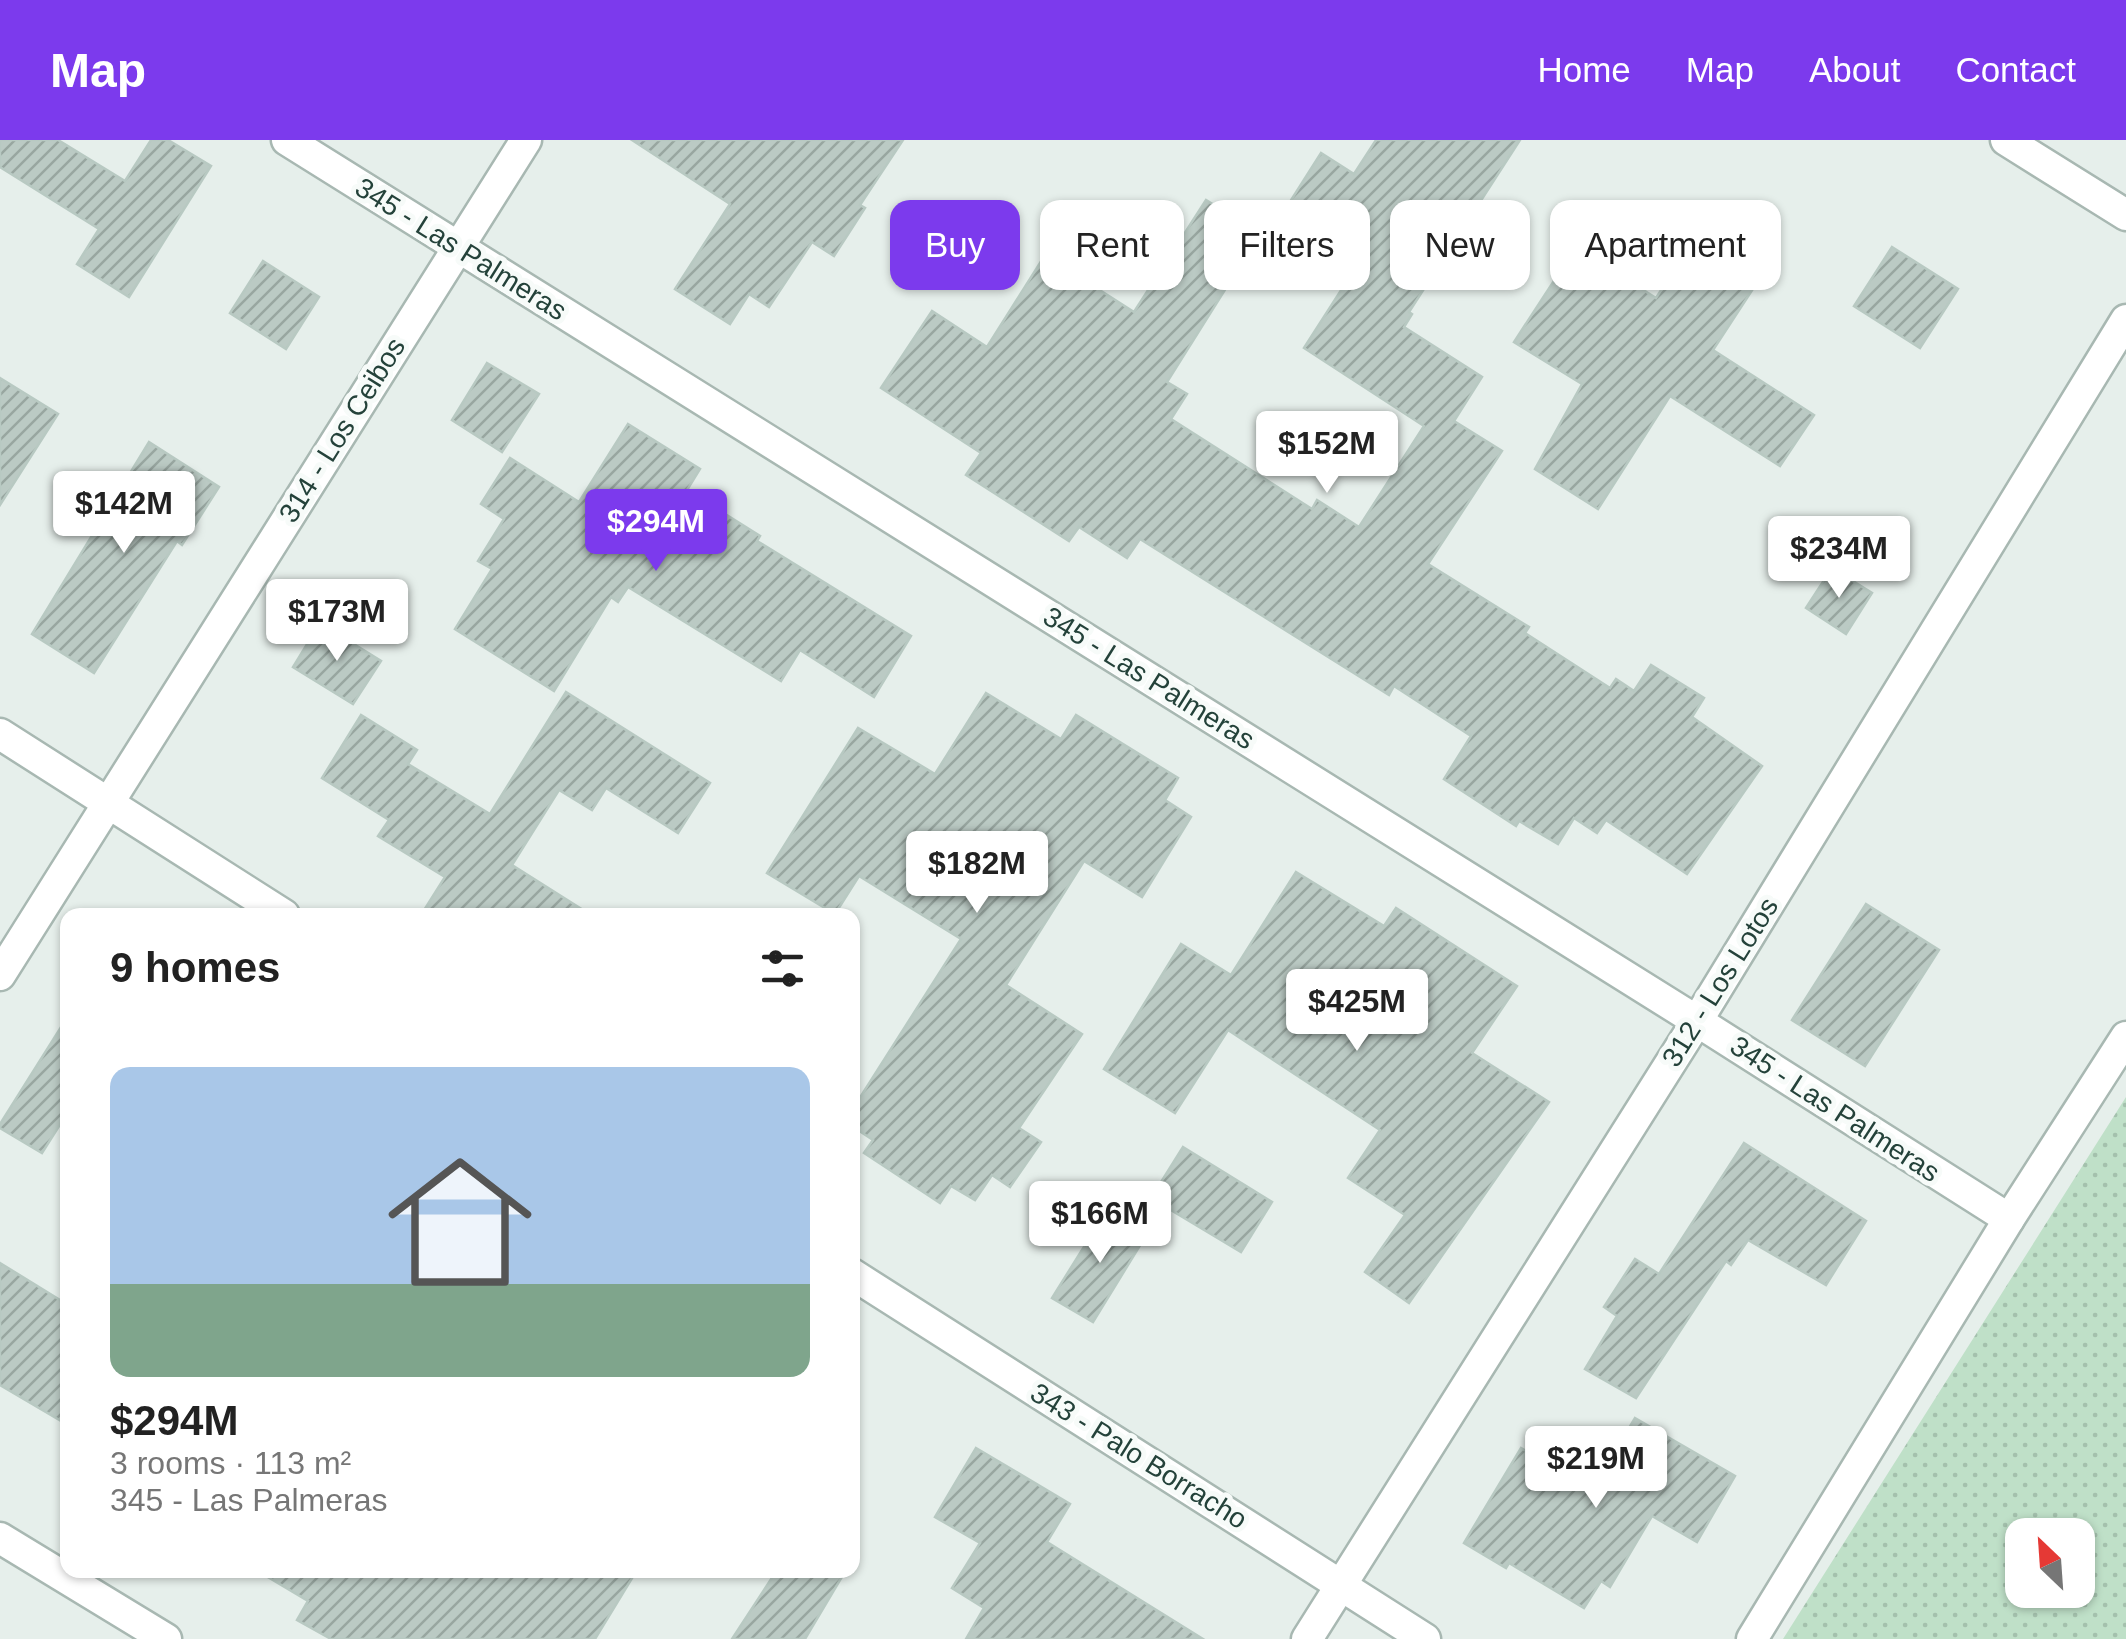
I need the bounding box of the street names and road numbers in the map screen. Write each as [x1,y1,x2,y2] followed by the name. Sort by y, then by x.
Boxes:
[350,172,572,326] street label: 345 - Las Palmeras
[273,332,411,528] street label: 314 - Los Ceibos
[1038,601,1260,755] street label: 345 - Las Palmeras
[1656,892,1784,1072] street label: 312 - Los Lotos
[1725,1030,1945,1188] street label: 345 - Las Palmeras
[1025,1377,1253,1535] street label: 343 - Palo Borracho

